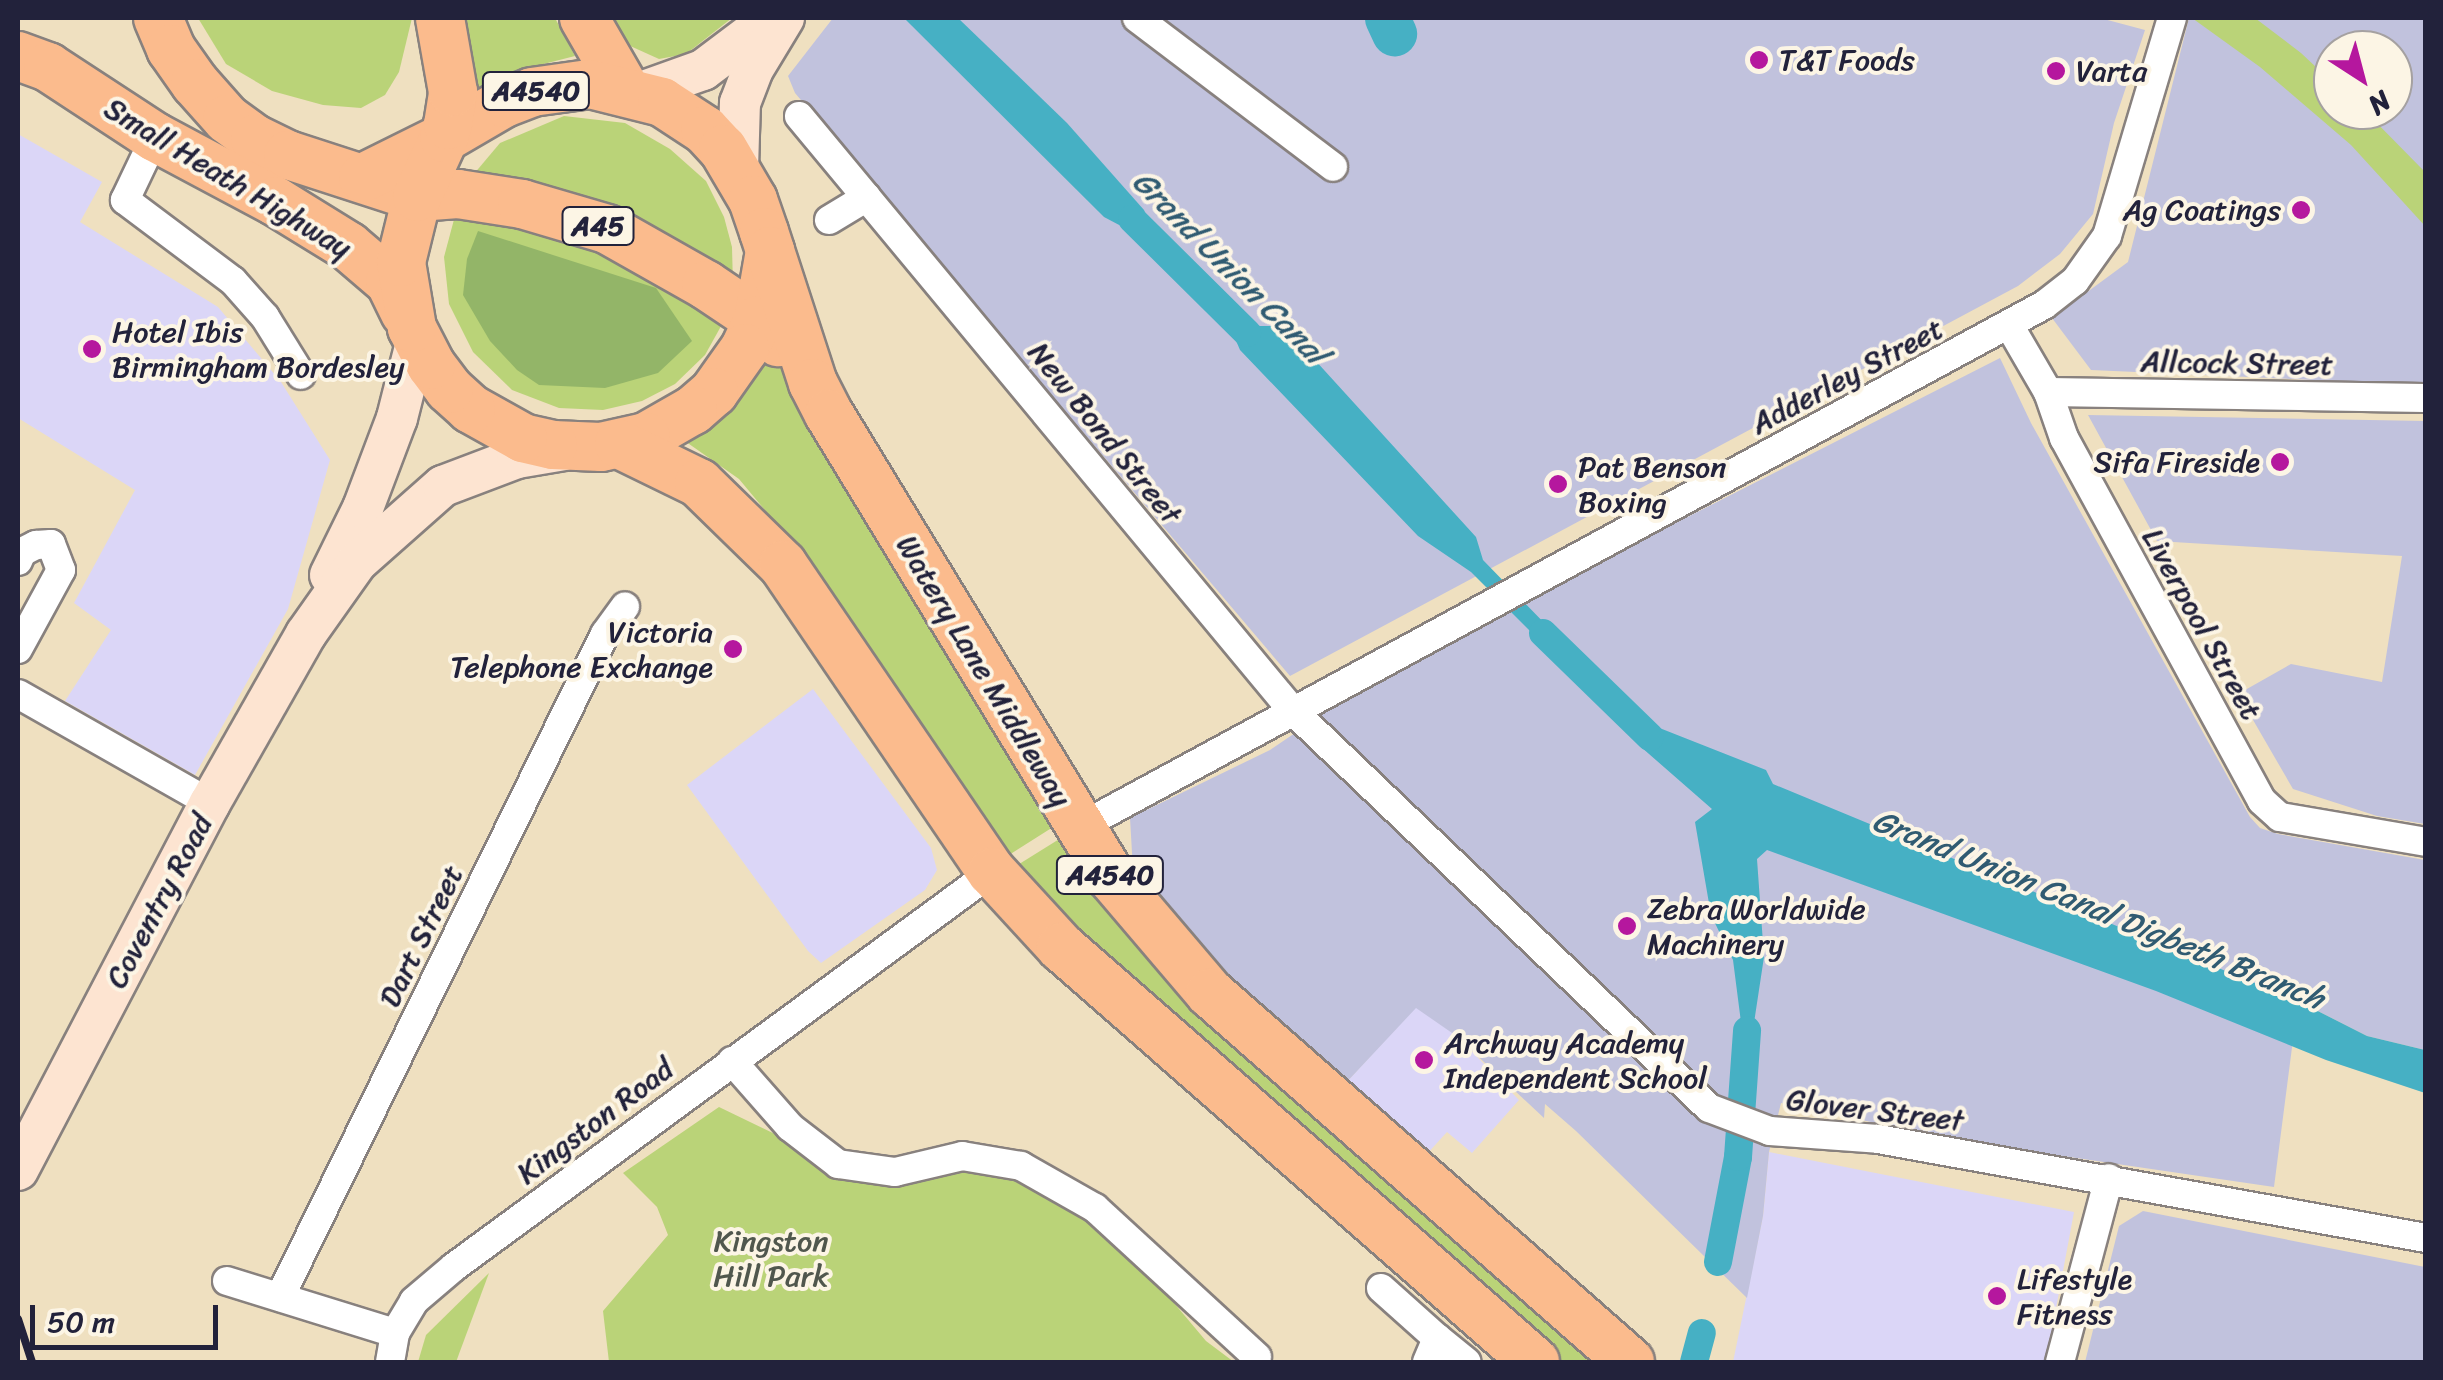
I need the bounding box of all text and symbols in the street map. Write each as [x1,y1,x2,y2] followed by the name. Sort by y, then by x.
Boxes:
[2313,30,2413,130] north arrow
[1779,42,1915,78] place label: T&T Foods
[1748,49,1770,71] marker: T&T Foods
[2076,53,2147,89] place label: Varta
[2045,60,2067,82] marker: Varta
[481,68,591,114] road number: A4540
[2358,78,2402,129] text: N
[98,90,358,266] street label: Small Heath Highway
[1124,163,1334,373] water label: Grand Union Canal
[2123,192,2281,228] place label: Ag Coatings
[2290,199,2312,221] marker: Ag Coatings
[560,203,636,249] road number: A45
[1744,310,1950,442] street label: Adderley Street
[112,314,404,384] place label: Hotel Ibis Birmingham Bordesley
[1020,334,1190,532] street label: New Bond Street
[81,338,103,360] marker: Hotel Ibis Birmingham Bordesley
[2140,343,2334,383] street label: Allcock Street
[2091,444,2260,480] place label: Sifa Fireside
[1578,449,1728,520] place label: Pat Benson Boxing
[2269,451,2291,473] marker: Sifa Fireside
[1547,473,1569,495] marker: Pat Benson Boxing
[2135,522,2269,726] street label: Liverpool Street
[889,529,1079,813] street label: Watery Lane Middleway
[449,614,713,684] place label: Victoria Telephone Exchange
[722,638,744,660] marker: Victoria Telephone Exchange
[1867,802,2329,1018] water label: Grand Union Canal Digbeth Branch
[98,808,220,994] street label: Coventry Road
[1055,852,1165,898] road number: A4540
[371,859,471,1013] street label: Dart Street
[1647,891,1865,962] place label: Zebra Worldwide Machinery
[1616,915,1638,937] marker: Zebra Worldwide Machinery
[1444,1025,1707,1096] place label: Archway Academy Independent School
[1413,1049,1435,1071] marker: Archway Academy Independent School
[510,1050,680,1192] street label: Kingston Road
[1784,1081,1966,1139] street label: Glover Street
[713,1223,829,1294] park label: Kingston Hill Park
[2017,1261,2132,1332] place label: Lifestyle Fitness
[35,1285,222,1347] scale bar
[1986,1285,2008,1307] marker: Lifestyle Fitness
[47,1295,115,1349] text: 50 m

